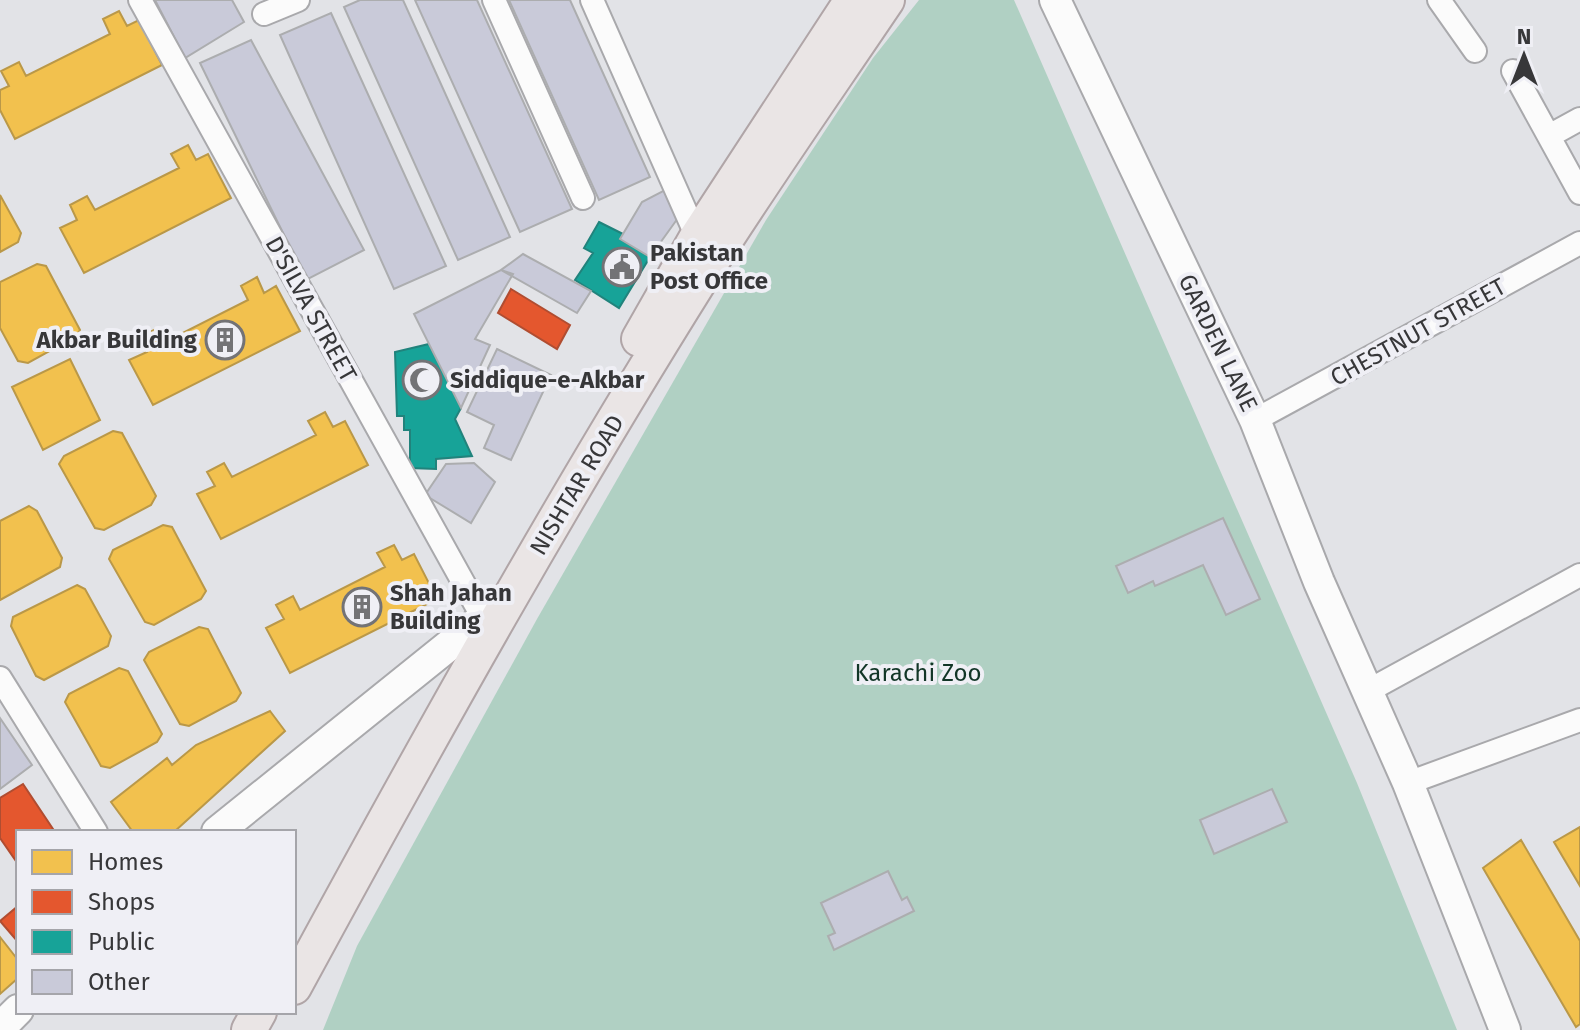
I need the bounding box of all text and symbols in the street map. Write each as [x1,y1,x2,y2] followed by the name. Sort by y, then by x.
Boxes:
[1484,16,1564,96] north arrow
[1517,23,1531,50] text: N
[260,232,363,387] street label: D'SILVA STREET
[650,239,768,295] place label: Pakistan Post Office
[601,246,643,288] public building icon: Pakistan Post Office
[1173,270,1263,416] street label: GARDEN LANE
[1326,272,1511,392] street label: CHESTNUT STREET
[204,319,246,361] building icon: Akbar Building
[35,326,198,354] place label: Akbar Building
[401,359,443,401] mosque icon: Siddique-e-Akbar
[450,366,645,394] place label: Siddique-e-Akbar
[524,410,630,560] street label: NISHTAR ROAD
[390,579,512,635] place label: Shah Jahan Building
[341,586,383,628] building icon: Shah Jahan Building
[854,659,982,687] park label: Karachi Zoo
[16,830,296,1014] legend
[88,848,163,876] text: Homes
[88,888,155,916] text: Shops
[88,928,155,956] text: Public
[88,968,150,996] text: Other

